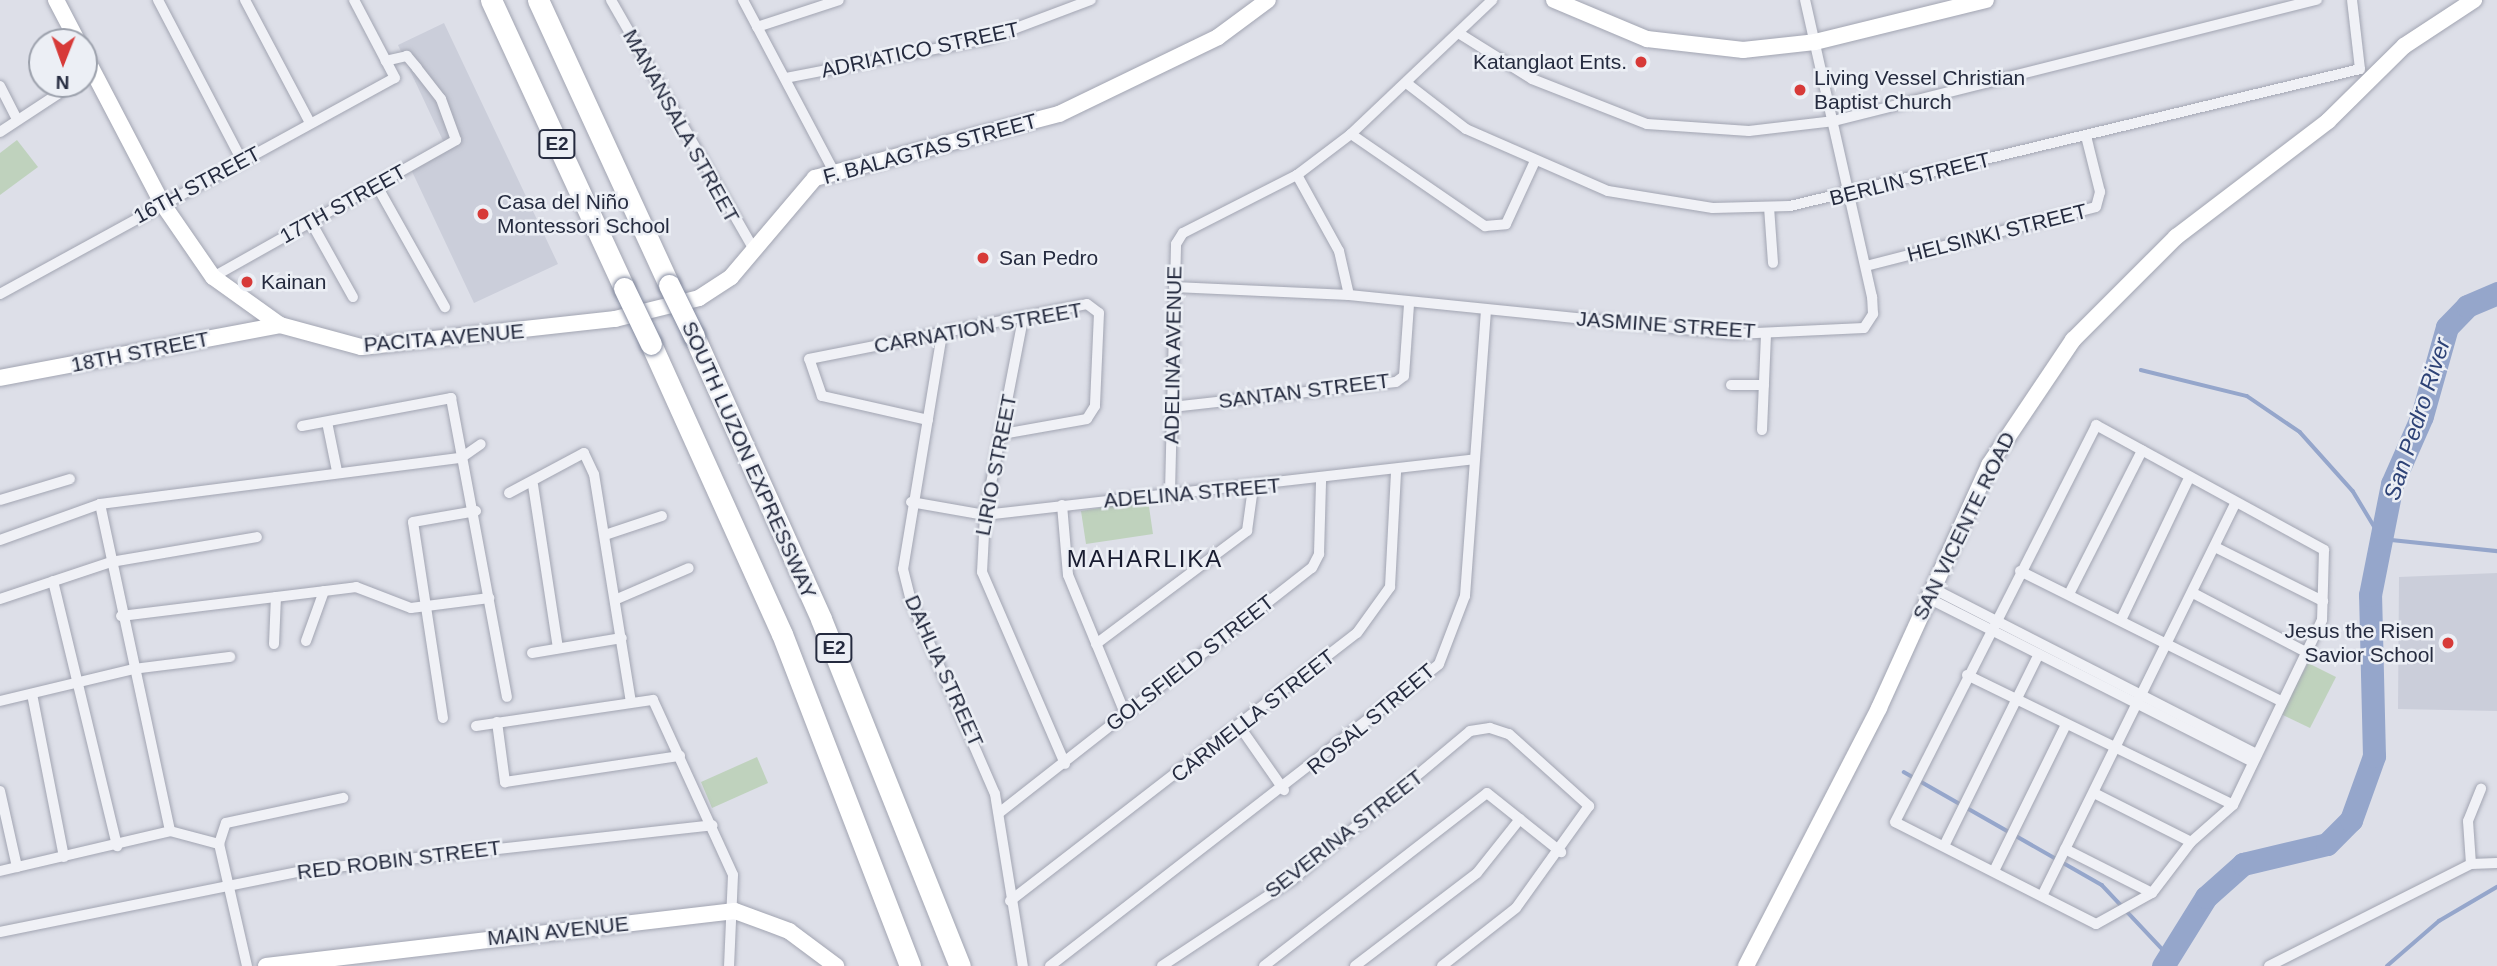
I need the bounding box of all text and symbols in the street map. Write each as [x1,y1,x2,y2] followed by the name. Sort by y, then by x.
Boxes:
[819,17,1021,83] street label: ADRIATICO STREET
[617,24,745,228] street label: MANANSALA STREET
[28,28,98,98] north arrow
[1473,49,1627,75] place label: Katanglaot Ents.
[1633,54,1649,70] marker: Katanglaot Ents.
[1814,65,2025,115] place label: Living Vessel Christian Baptist Church
[56,72,70,93] text: N
[1792,82,1808,98] marker: Living Vessel Christian Baptist Church
[820,108,1040,190] street label: F. BALAGTAS STREET
[538,128,576,160] road number: E2
[129,141,265,229] street label: 16TH STREET
[1827,147,1993,211] street label: BERLIN STREET
[276,159,410,249] street label: 17TH STREET
[497,189,670,239] place label: Casa del Niño Montessori School
[1905,198,2089,268] street label: HELSINKI STREET
[475,206,491,222] marker: Casa del Niño Montessori School
[999,245,1098,271] place label: San Pedro
[973,248,993,268] marker: San Pedro
[1159,265,1187,445] street label: ADELINA AVENUE
[261,269,326,295] place label: Kainan
[239,274,255,290] marker: Kainan
[872,297,1084,359] street label: CARNATION STREET
[1575,306,1757,344] street label: JASMINE STREET
[676,317,822,603] street label: SOUTH LUZON EXPRESSWAY
[362,318,526,358] street label: PACITA AVENUE
[69,326,211,378] street label: 18TH STREET
[2378,334,2456,504] water label: San Pedro River
[1217,368,1391,414] street label: SANTAN STREET
[970,392,1022,538] street label: LIRIO STREET
[1907,428,2021,624] street label: SAN VICENTE ROAD
[1102,473,1282,513] street label: ADELINA STREET
[1068,545,1222,573] district label: MAHARLIKA
[1101,589,1279,737] street label: GOLSFIELD STREET
[899,591,989,751] street label: DAHLIA STREET
[2285,618,2434,668] place label: Jesus the Risen Savior School
[815,632,853,664] road number: E2
[2440,635,2456,651] marker: Jesus the Risen Savior School
[1166,644,1340,788] street label: CARMELLA STREET
[1302,658,1440,780] street label: ROSAL STREET
[1259,764,1429,904] street label: SEVERINA STREET
[296,835,502,885] street label: RED ROBIN STREET
[486,911,630,951] street label: MAIN AVENUE

